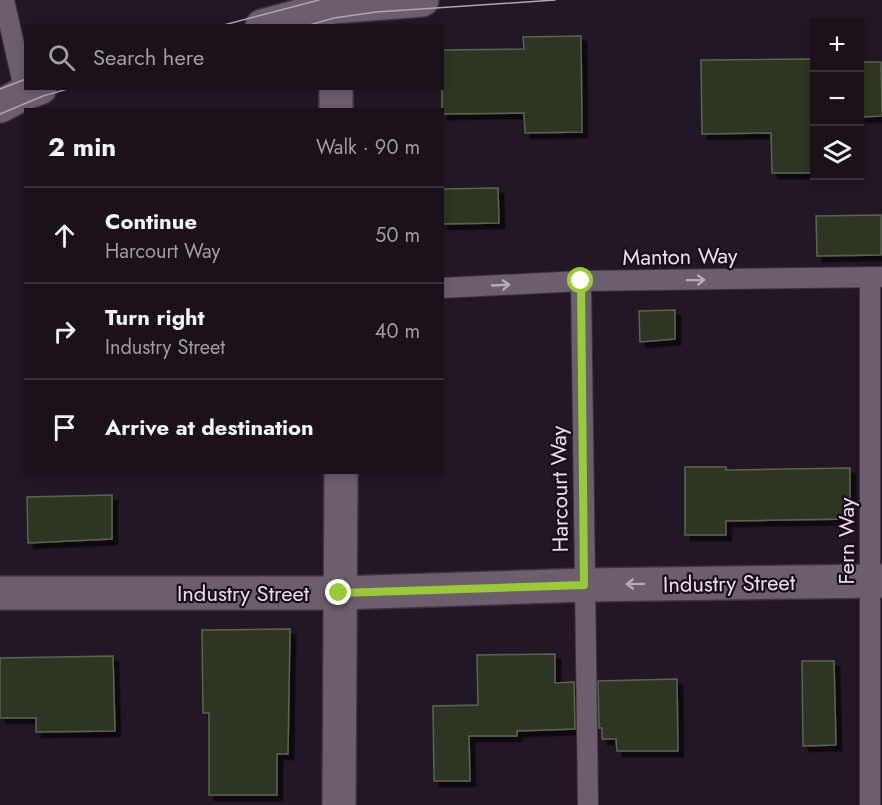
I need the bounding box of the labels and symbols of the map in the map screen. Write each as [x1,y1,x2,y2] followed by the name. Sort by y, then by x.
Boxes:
[622,239,738,273] street label: Manton Way
[567,267,593,293] route start
[685,274,705,286] one-way arrow
[490,280,510,291] one-way arrow
[542,425,576,553] street label: Harcourt Way
[830,497,862,585] street label: Fern Way
[663,566,796,600] street label: Industry Street
[177,577,310,609] street label: Industry Street
[625,578,645,590] one-way arrow
[325,579,351,605] route end

